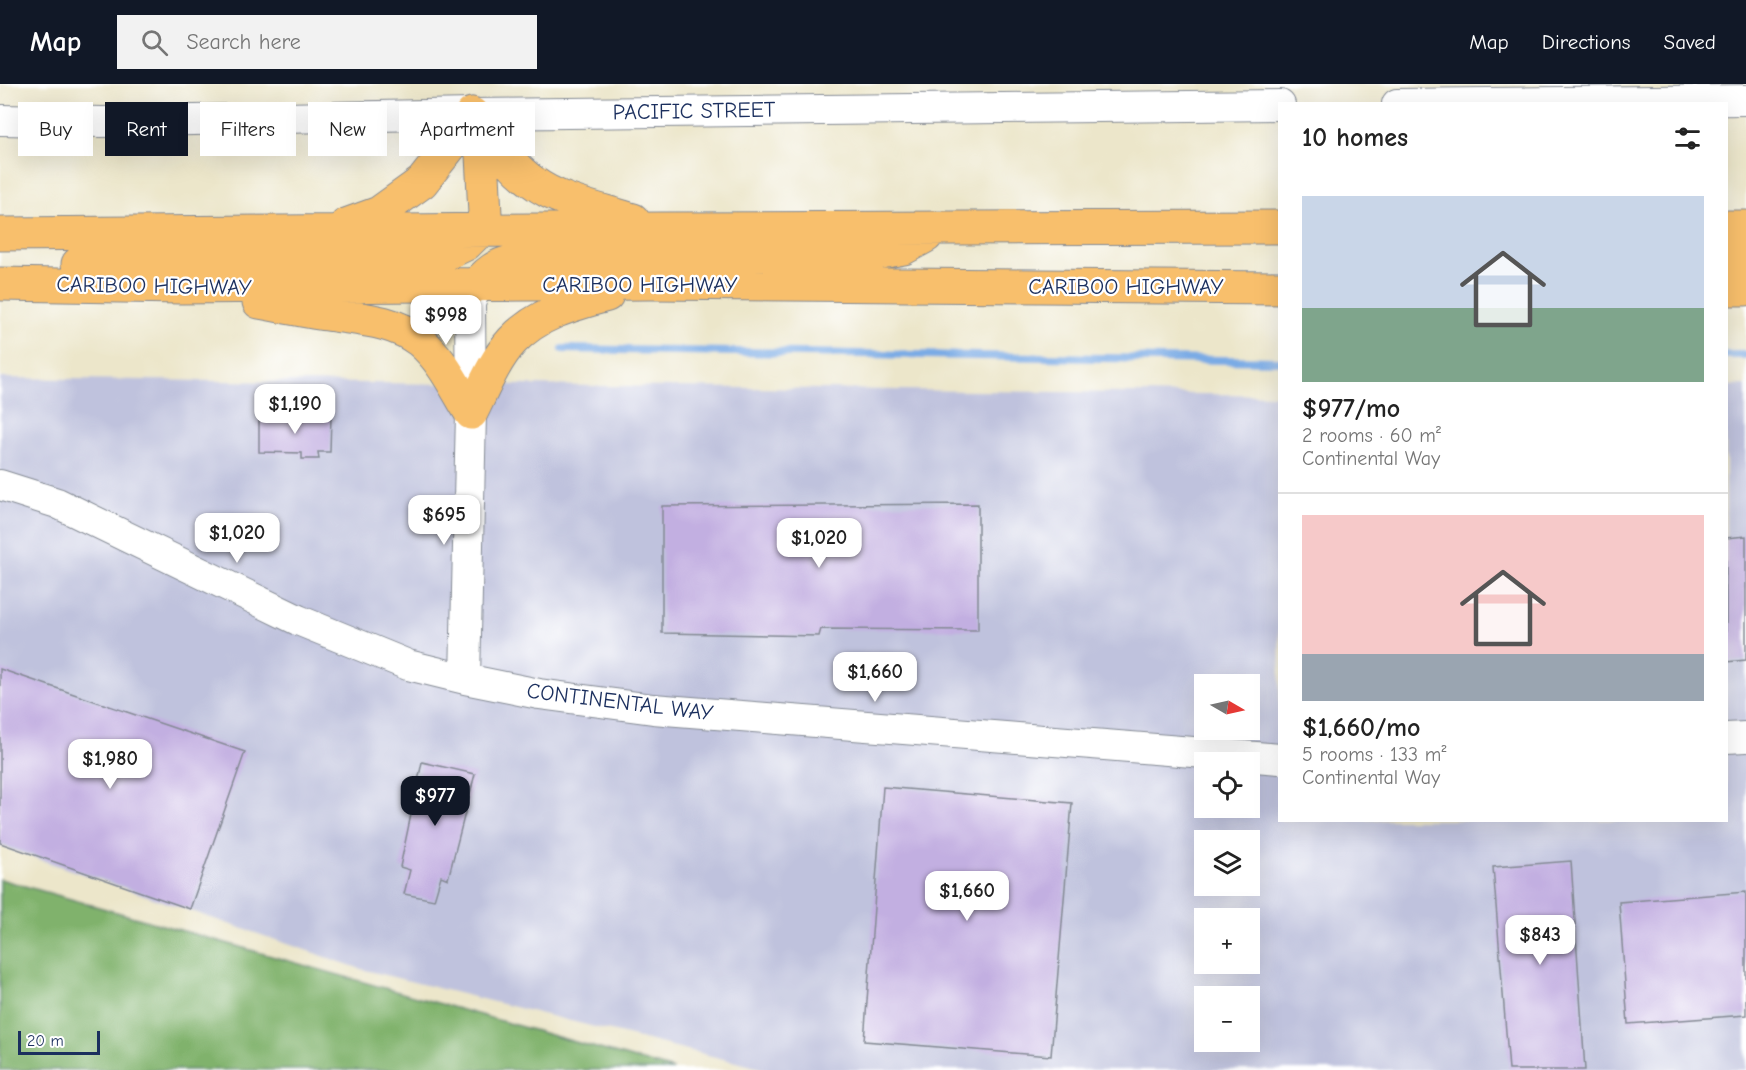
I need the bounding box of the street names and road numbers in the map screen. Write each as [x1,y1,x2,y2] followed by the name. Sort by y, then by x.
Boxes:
[612,97,776,125] street label: PACIFIC STREET
[56,271,252,301] street label: CARIBOO HIGHWAY
[542,272,738,298] street label: CARIBOO HIGHWAY
[1028,274,1224,300] street label: CARIBOO HIGHWAY
[525,678,715,726] street label: CONTINENTAL WAY

